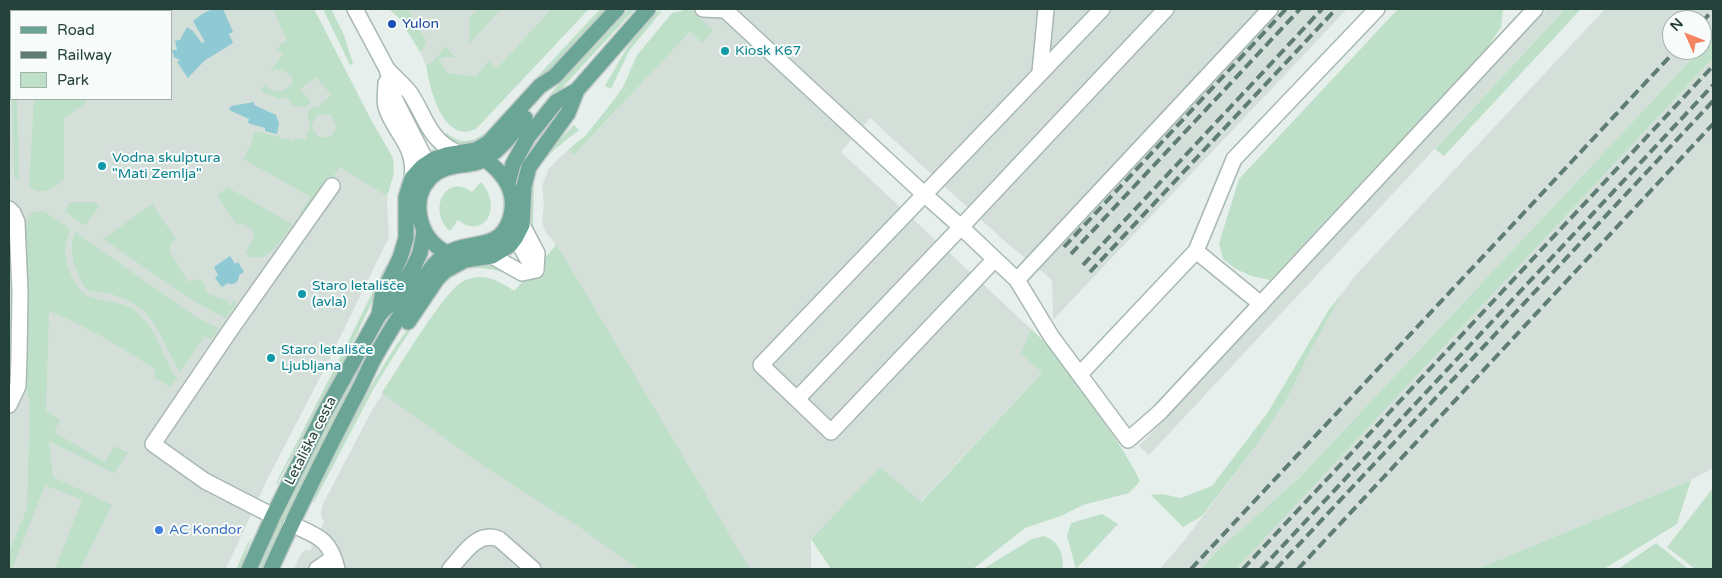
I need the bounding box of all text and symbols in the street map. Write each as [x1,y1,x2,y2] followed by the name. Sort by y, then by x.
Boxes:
[10,10,172,100] legend
[1662,10,1712,60] north arrow
[1667,15,1687,35] text: N
[402,16,439,32] place label: Yulon
[386,18,398,30] marker: Yulon
[57,21,95,39] text: Road
[735,43,801,59] place label: Kiosk K67
[719,45,731,57] marker: Kiosk K67
[57,46,112,64] text: Railway
[57,71,89,89] text: Park
[112,150,221,182] place label: Vodna skulptura "Mati Zemlja"
[96,160,108,172] marker: Vodna skulptura "Mati Zemlja"
[312,278,404,310] place label: Staro letališče (avla)
[296,288,308,300] marker: Staro letališče (avla)
[281,342,373,374] place label: Staro letališče Ljubljana
[265,352,277,364] marker: Staro letališče Ljubljana
[281,394,341,488] street label: Letališka cesta
[169,522,242,538] place label: AC Kondor
[153,524,165,536] marker: AC Kondor

